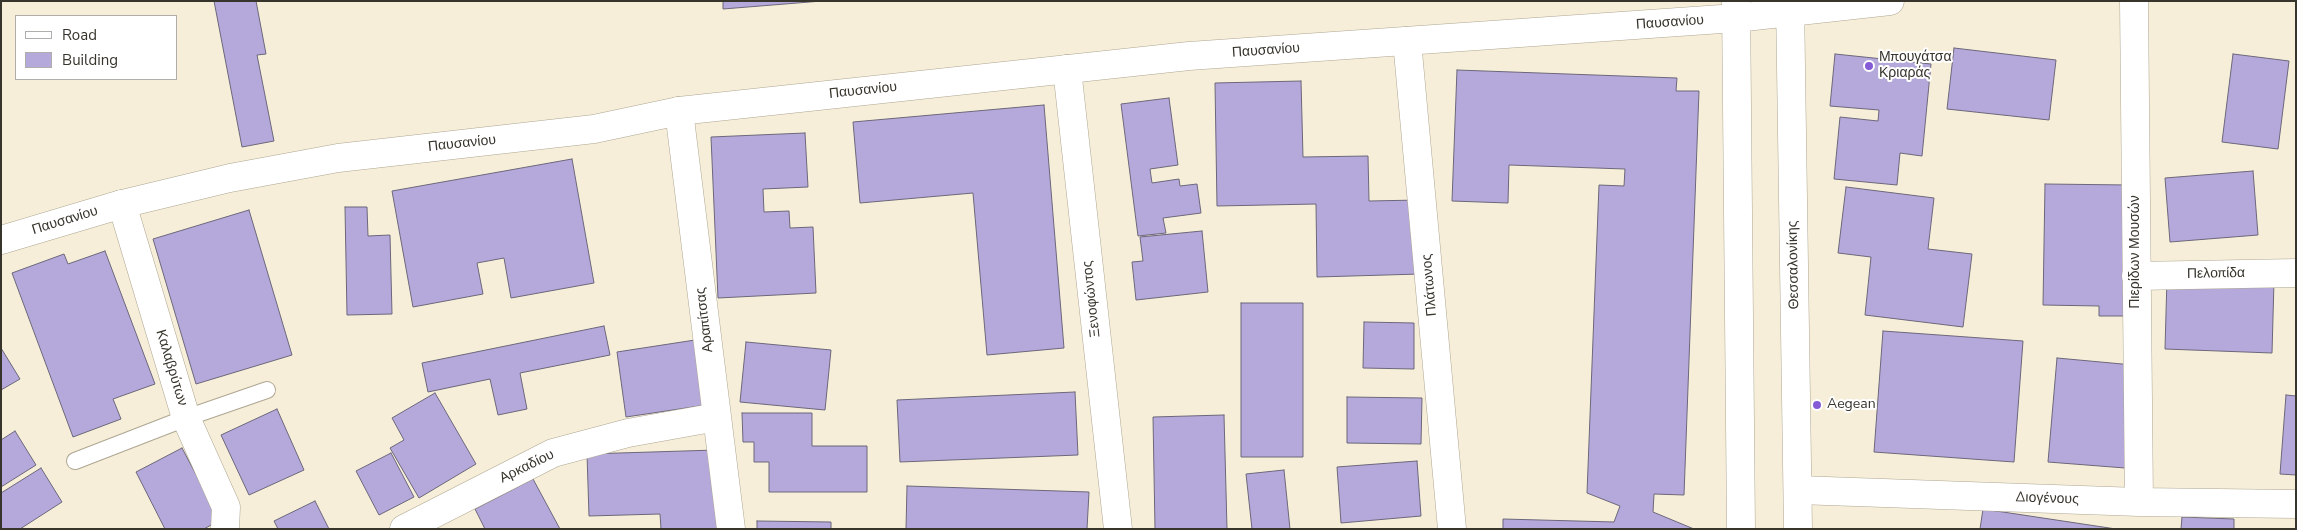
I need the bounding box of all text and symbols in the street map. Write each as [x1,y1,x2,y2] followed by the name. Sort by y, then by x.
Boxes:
[1635,12,1705,34] street label: Παυσανίου
[15,15,178,80] legend
[62,25,97,45] text: Road
[1231,40,1301,62] street label: Παυσανίου
[62,50,118,70] text: Building
[1879,50,1951,82] place label: Μπουγάτσα Κριαράς
[1863,60,1875,72] marker: Μπουγάτσα Κριαράς
[828,79,898,103] street label: Παυσανίου
[427,132,497,156] street label: Παυσανίου
[2128,195,2144,309] street label: Πιερίδων Μουσών
[30,203,100,239] street label: Παυσανίου
[1785,220,1803,310] street label: Θεσσαλονίκης
[1419,253,1441,317] street label: Πλάτωνος
[1080,260,1104,338] street label: Ξενοφώντος
[2187,265,2245,283] street label: Πελοπίδα
[693,286,717,354] street label: Αραπίτσας
[151,328,191,408] street label: Καλαβρύτων
[1827,397,1876,413] place label: Aegean
[1811,399,1823,411] marker: Aegean
[497,447,557,487] street label: Αρκαδίου
[2015,489,2079,509] street label: Διογένους

